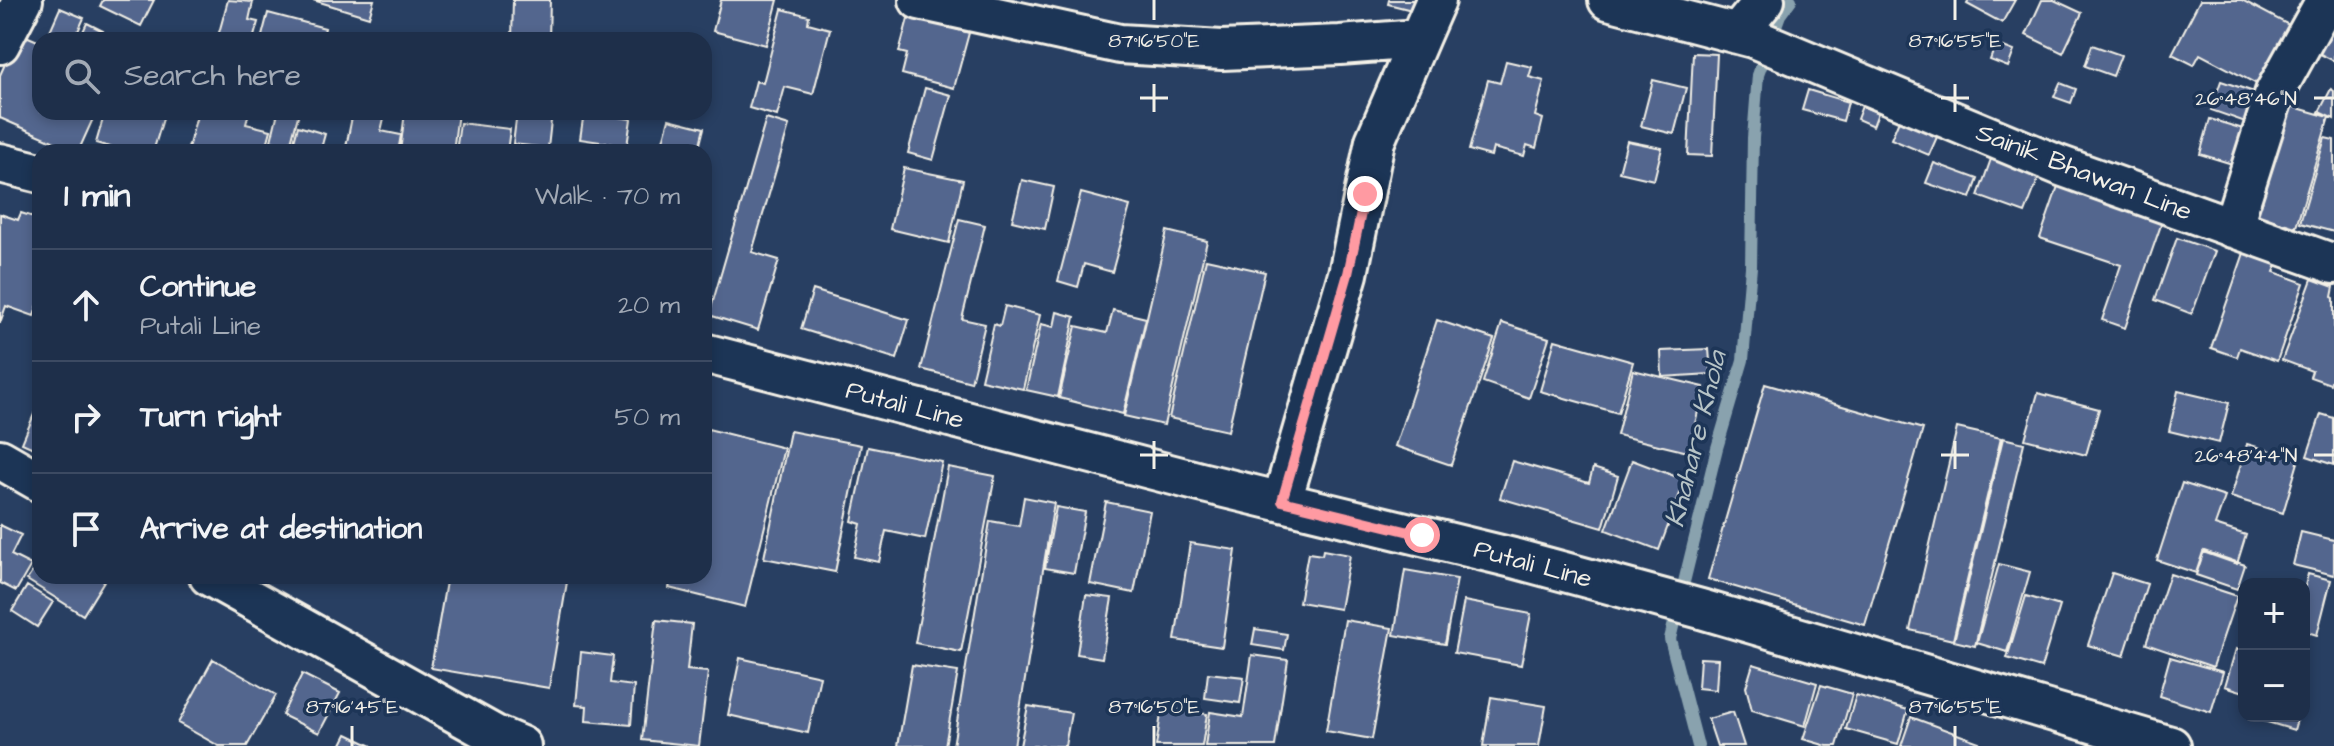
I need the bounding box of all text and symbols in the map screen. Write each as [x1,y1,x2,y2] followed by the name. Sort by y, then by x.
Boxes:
[1108,27,1200,55] text: 87°16'50"E
[1909,27,2002,55] text: 87°16'55"E
[32,32,712,120] search box
[60,54,104,98] icon: search
[124,55,301,97] text: Search here
[2195,85,2297,113] text: 26°48'46"N
[1971,114,2197,230] street label: Sainik Bhawan Line
[64,172,131,220] text: 1 min
[1347,176,1383,212] route end
[535,178,680,214] text: Walk · 70 m
[140,266,256,308] text: Continue
[64,283,108,327] icon: ahead
[618,287,680,323] text: 20 m
[140,308,261,344] text: Putali Line
[1655,345,1737,531] water label: Khahare Khola
[842,372,968,438] street label: Putali Line
[64,395,108,439] icon: right
[140,396,281,438] text: Turn right
[615,399,680,435] text: 50 m
[2195,442,2297,470] text: 26°48'44"N
[64,507,108,551] icon: arrive
[140,508,422,550] text: Arrive at destination
[1404,517,1440,553] route start
[1470,531,1596,597] street label: Putali Line
[2238,578,2310,722] map controls
[2238,578,2310,650] button: +
[2238,650,2310,722] button: −
[306,693,398,721] text: 87°16'45"E
[1108,693,1200,721] text: 87°16'50"E
[1909,693,2002,721] text: 87°16'55"E

